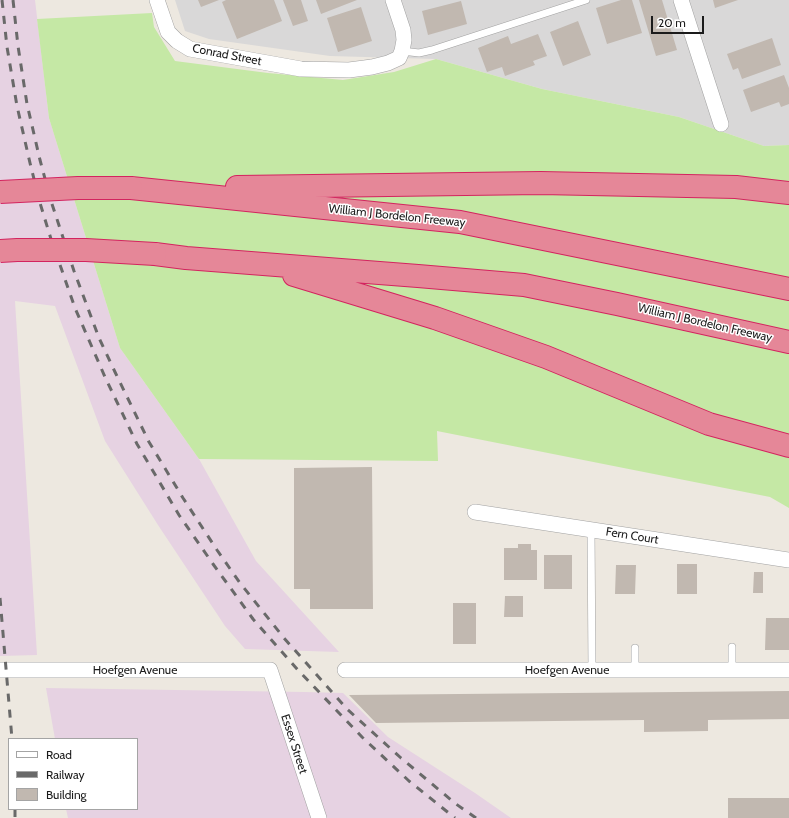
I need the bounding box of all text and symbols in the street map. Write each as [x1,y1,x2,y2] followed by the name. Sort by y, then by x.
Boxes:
[653,8,706,34] scale bar
[658,15,686,30] text: 20 m
[191,41,263,69] street label: Conrad Street
[328,202,466,230] street label: William J Bordelon Freeway
[636,301,774,345] street label: William J Bordelon Freeway
[605,525,659,547] street label: Fern Court
[93,663,177,677] street label: Hoefgen Avenue
[525,663,609,677] street label: Hoefgen Avenue
[278,712,310,776] street label: Essex Street
[8,738,138,810] legend
[46,747,72,762] text: Road
[46,767,84,782] text: Railway
[46,787,87,802] text: Building

